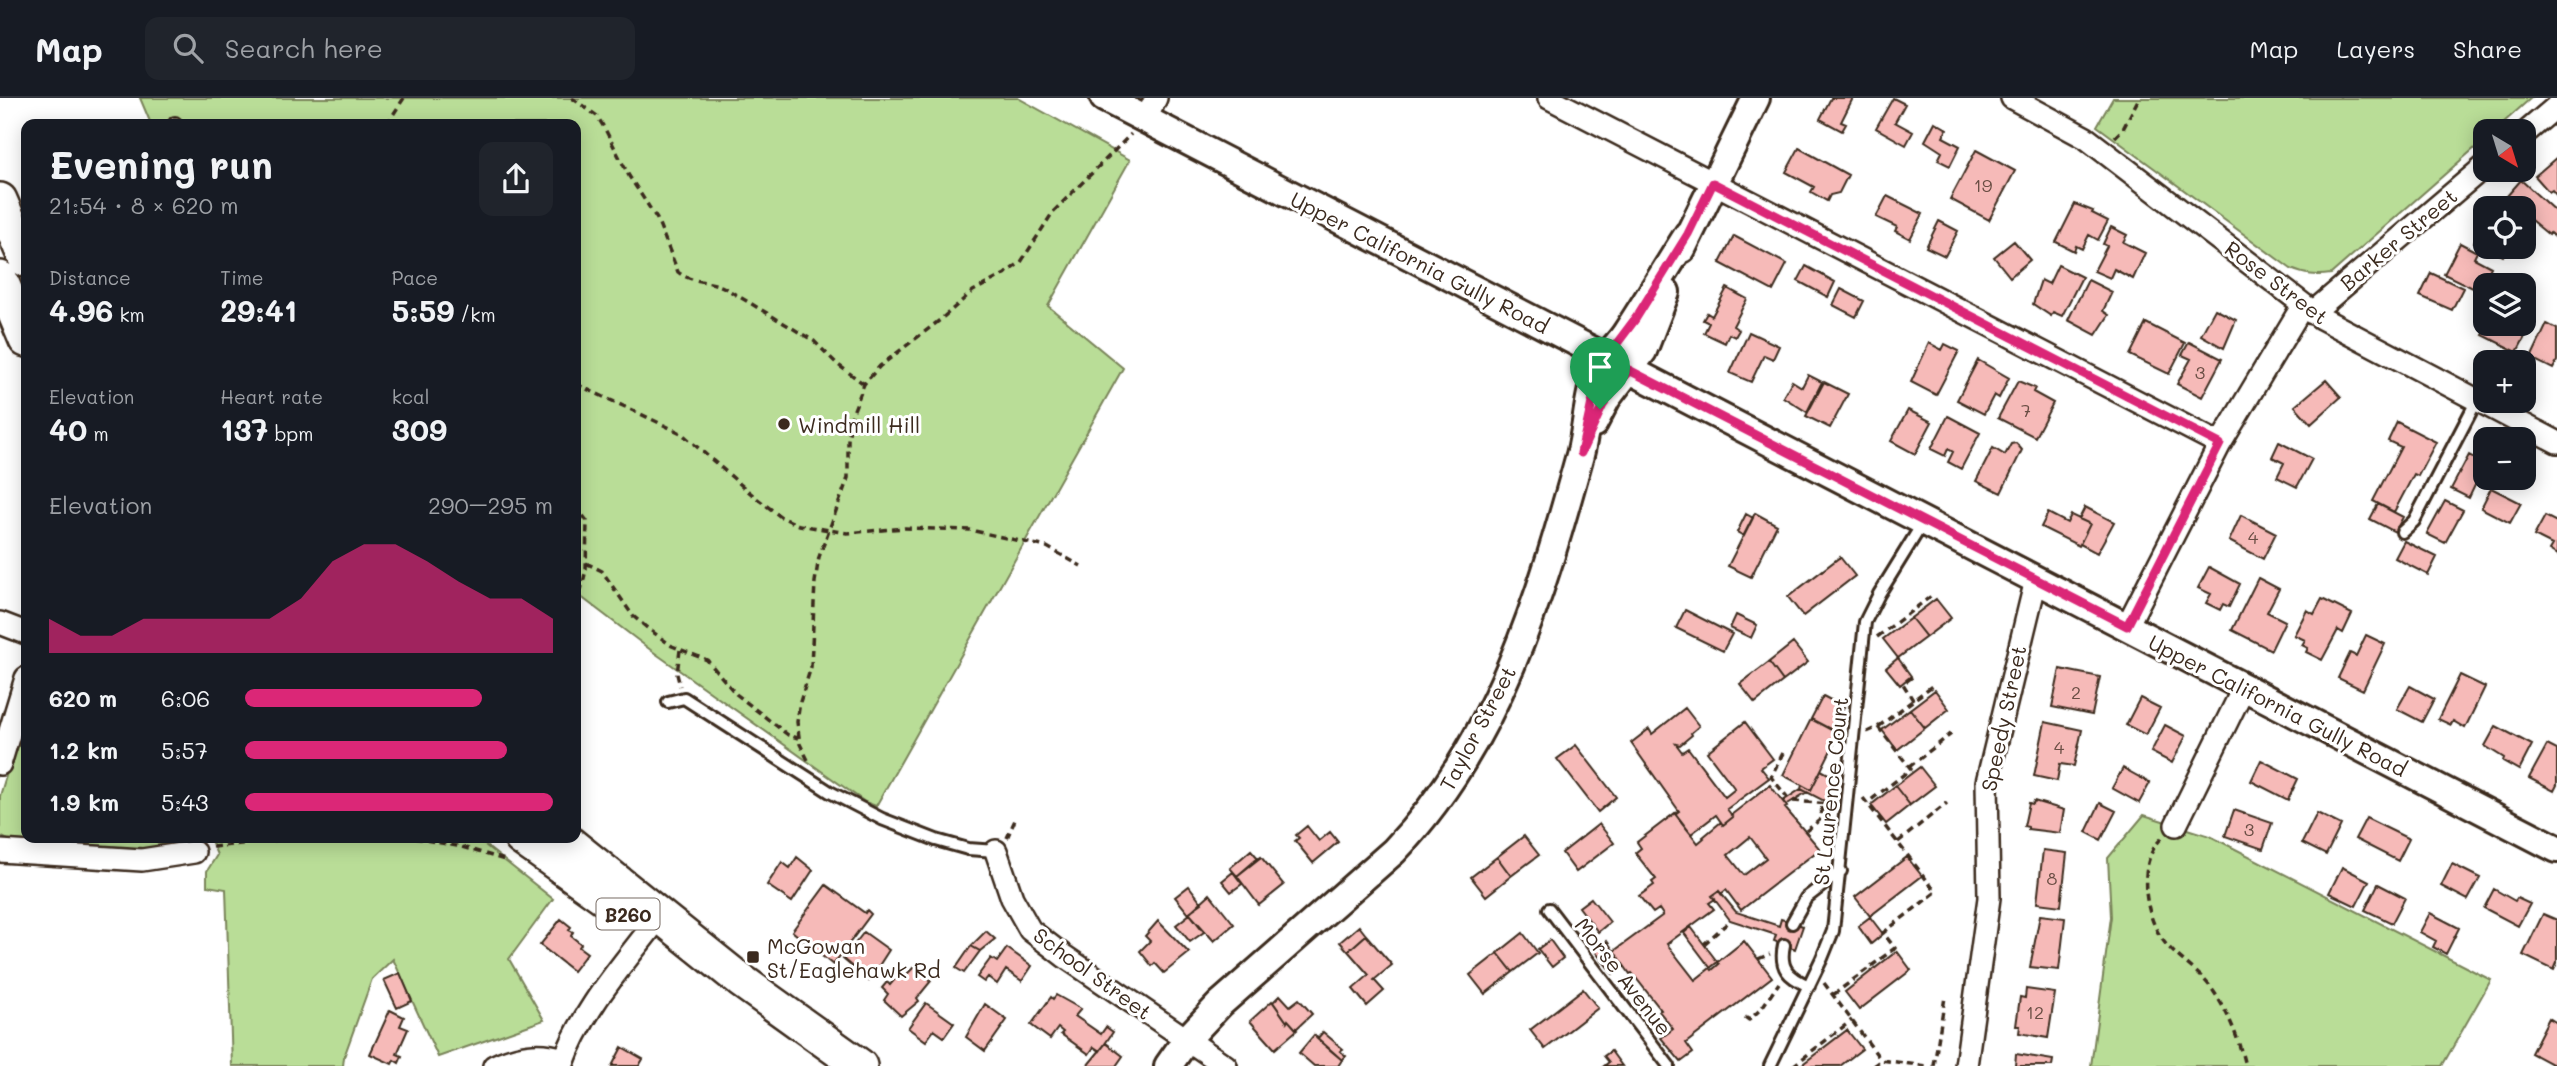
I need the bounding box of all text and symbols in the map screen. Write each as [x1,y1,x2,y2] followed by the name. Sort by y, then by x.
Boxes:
[145,17,635,80] search box
[35,27,103,70] text: Map
[169,29,207,67] icon: search
[225,31,383,65] text: Search here
[2250,33,2298,64] text: Map
[2336,33,2415,64] text: Layers
[2453,33,2522,64] text: Share
[2473,119,2536,182] north arrow
[2473,119,2536,490] map controls
[49,139,273,189] text: Evening run
[479,142,553,216] button: share
[1974,173,1993,197] house number: 19
[2334,182,2462,296] street label: Barker Street
[1286,185,1554,339] street label: Upper California Gully Road
[49,190,239,220] text: 21:54 · 8 × 620 m
[2473,196,2536,259] button: locate
[2220,234,2334,330] street label: Rose Street
[49,265,131,290] text: Distance
[220,265,264,290] text: Time
[392,265,438,290] text: Pace
[2473,273,2536,336] button: layers
[49,290,113,330] text: 4.96
[220,290,297,330] text: 29:41
[392,290,454,330] text: 5:59
[113,302,145,327] text: km
[454,302,496,327] text: /km
[1570,337,1630,409] pin
[1581,348,1619,386] icon: arrive
[2473,350,2536,413] button: +
[2195,360,2205,384] house number: 3
[49,384,134,409] text: Elevation
[220,384,323,409] text: Heart rate
[392,384,430,409] text: kcal
[2021,398,2031,422] house number: 7
[49,409,87,449] text: 40
[220,409,268,449] text: 137
[392,409,447,449] text: 309
[798,411,920,438] place label: Windmill Hill
[776,416,792,432] marker: Windmill Hill
[87,421,109,446] text: m
[268,421,313,446] text: bpm
[2473,427,2536,490] button: −
[49,490,152,520] text: Elevation
[428,490,553,520] text: 290–295 m
[2248,525,2259,549] house number: 4
[2144,628,2412,782] street label: Upper California Gully Road
[1974,643,2032,793] street label: Speedy Street
[1433,661,1521,795] street label: Taylor Street
[2071,680,2081,704] house number: 2
[49,683,117,713] text: 620 m
[161,683,210,713] text: 6:06
[1807,695,1853,887] street label: St Laurence Court
[49,735,118,765] text: 1.2 km
[161,735,208,765] text: 5:57
[2054,735,2065,759] house number: 4
[49,787,119,817] text: 1.9 km
[161,787,209,817] text: 5:43
[2244,817,2254,841] house number: 3
[2047,866,2058,890] house number: 8
[596,898,660,930] road number: B260
[1570,912,1678,1040] street label: Morse Avenue
[1029,921,1157,1025] street label: School Street
[767,932,941,983] place label: McGowan St/Eaglehawk Rd
[745,949,761,965] marker: McGowan St/Eaglehawk Rd
[2026,1000,2044,1024] house number: 12

